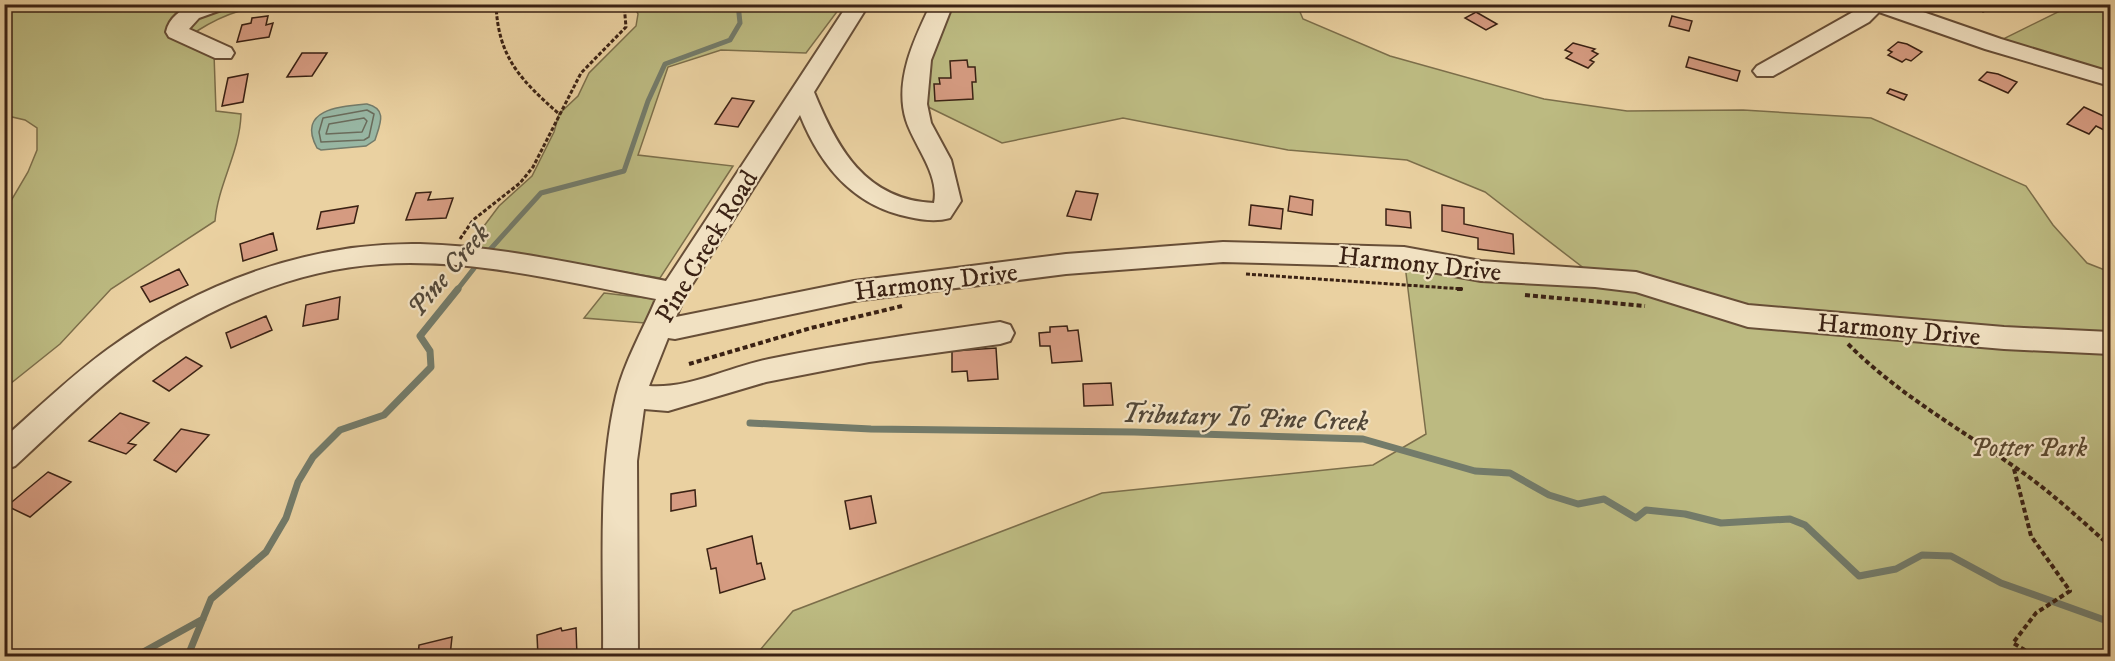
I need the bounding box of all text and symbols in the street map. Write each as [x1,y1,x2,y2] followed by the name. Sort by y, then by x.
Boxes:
[649,164,766,329] street label: Pine Creek Road
[400,217,498,324] water label: Pine Creek
[1337,240,1503,289] street label: Harmony Drive
[853,256,1020,309] street label: Harmony Drive
[1816,307,1982,354] street label: Harmony Drive
[1121,397,1370,439] water label: Tributary To Pine Creek
[1971,432,2088,465] park label: Potter Park

